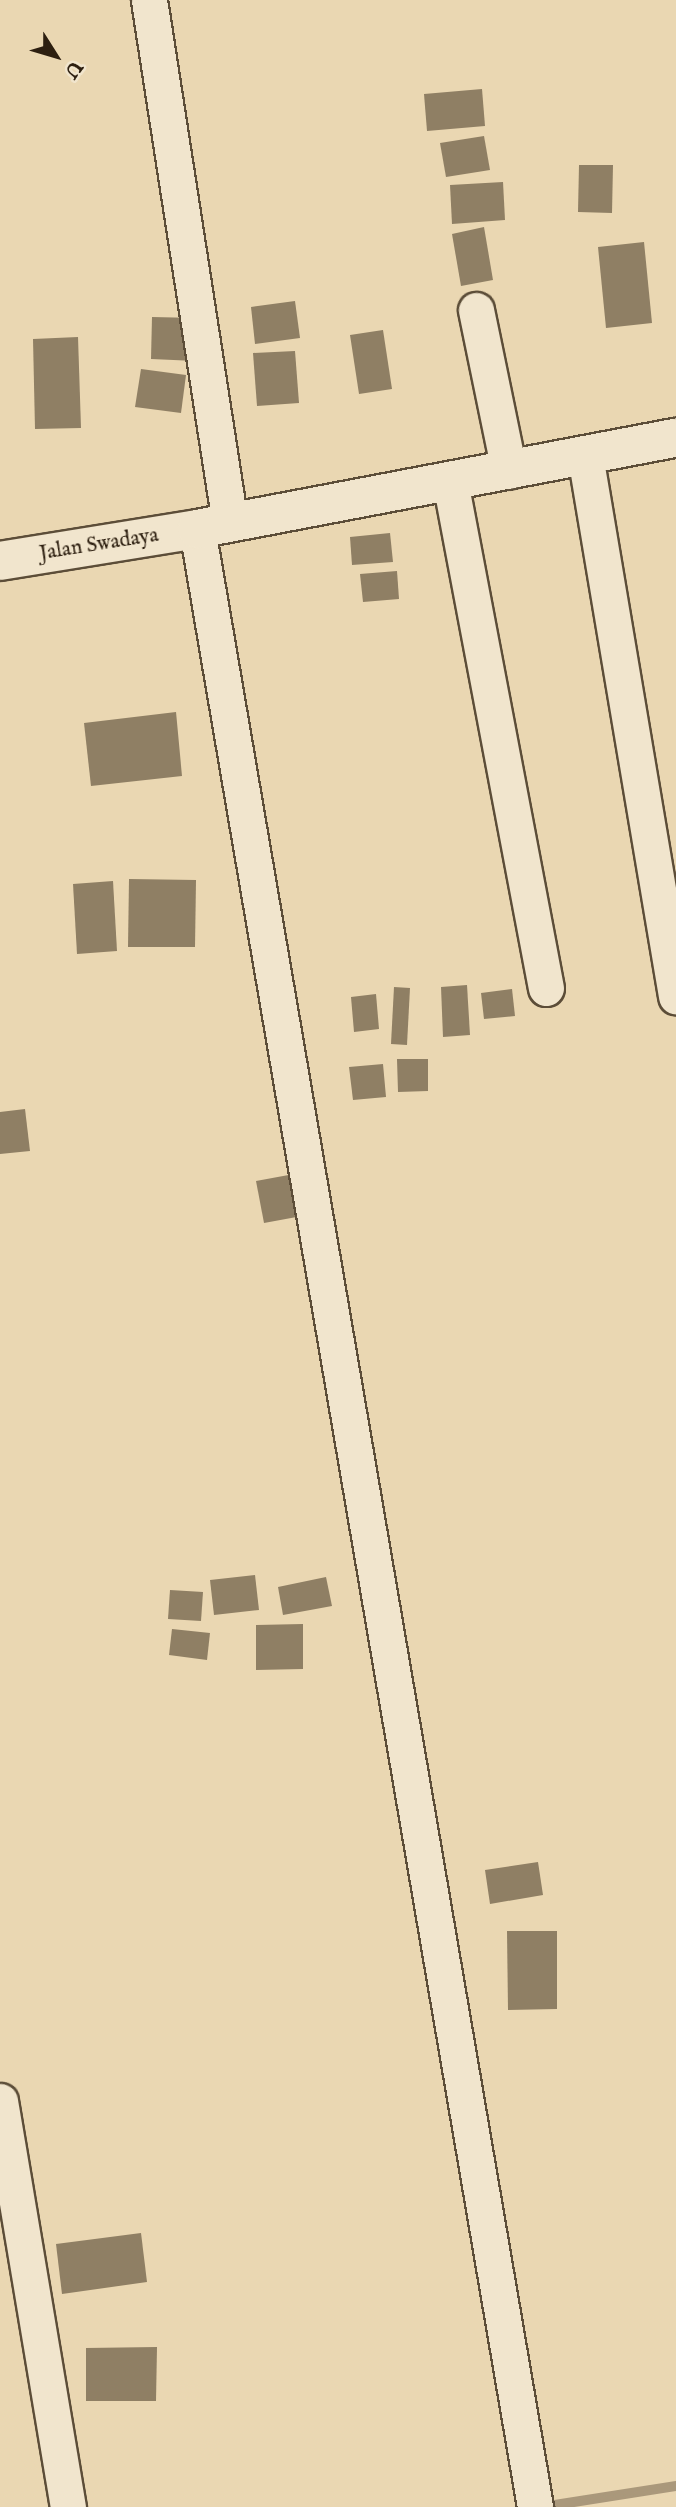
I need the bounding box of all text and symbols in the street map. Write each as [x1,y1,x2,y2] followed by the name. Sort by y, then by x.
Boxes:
[21,21,91,91] north arrow
[58,55,87,82] text: U
[38,523,160,567] street label: Jalan Swadaya

